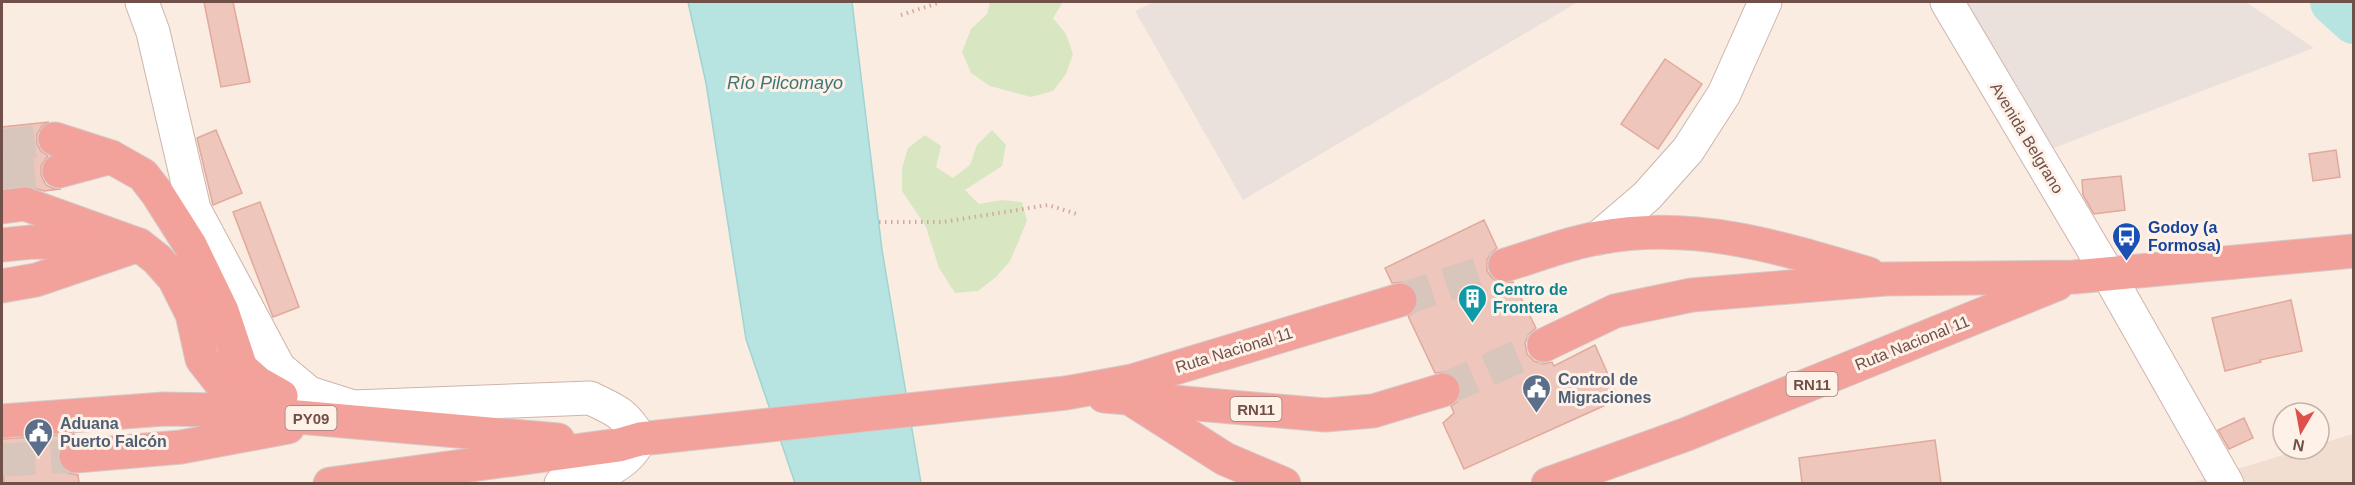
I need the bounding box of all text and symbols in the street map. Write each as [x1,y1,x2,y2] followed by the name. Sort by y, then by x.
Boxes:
[727,73,843,93] water label: Río Pilcomayo
[1987,80,2067,196] street label: Avenida Belgrano
[2148,219,2221,254] place label: Godoy (a Formosa)
[2111,220,2143,262] bus stop icon: Godoy (a Formosa)
[1493,281,1568,316] place label: Centro de Frontera
[1456,282,1488,324] building icon: Centro de Frontera
[1852,312,1972,374] street label: Ruta Nacional 11
[1173,324,1295,376] street label: Ruta Nacional 11
[1558,371,1651,406] place label: Control de Migraciones
[1521,372,1553,414] public building icon: Control de Migraciones
[1786,372,1838,396] road number: RN11
[1230,397,1282,421] road number: RN11
[2271,401,2331,461] north arrow
[286,406,336,430] road number: PY09
[60,415,167,450] place label: Aduana Puerto Falcón
[23,416,55,458] public building icon: Aduana Puerto Falcón
[2291,436,2306,455] text: N

